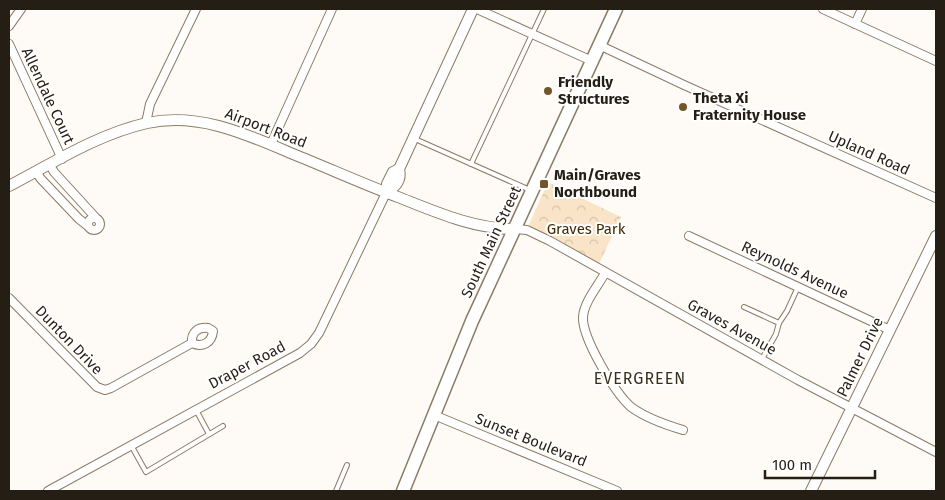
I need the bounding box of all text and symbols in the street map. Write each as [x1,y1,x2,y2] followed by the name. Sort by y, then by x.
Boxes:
[18,45,78,148] street label: Allendale Court
[558,73,630,108] place label: Friendly Structures
[542,85,554,97] marker: Friendly Structures
[693,89,806,124] place label: Theta Xi Fraternity House
[677,101,689,113] marker: Theta Xi Fraternity House
[223,104,309,152] street label: Airport Road
[825,127,913,179] street label: Upland Road
[554,166,641,201] place label: Main/Graves Northbound
[538,178,550,190] marker: Main/Graves Northbound
[457,183,525,301] street label: South Main Street
[547,220,626,238] park label: Graves Park
[739,237,851,303] street label: Reynolds Avenue
[684,295,780,359] street label: Graves Avenue
[32,302,106,378] street label: Dunton Drive
[833,314,887,400] street label: Palmer Drive
[205,337,289,393] street label: Draper Road
[594,369,686,388] district label: EVERGREEN
[472,409,590,471] street label: Sunset Boulevard
[765,448,875,480] scale bar
[772,456,812,474] text: 100 m

